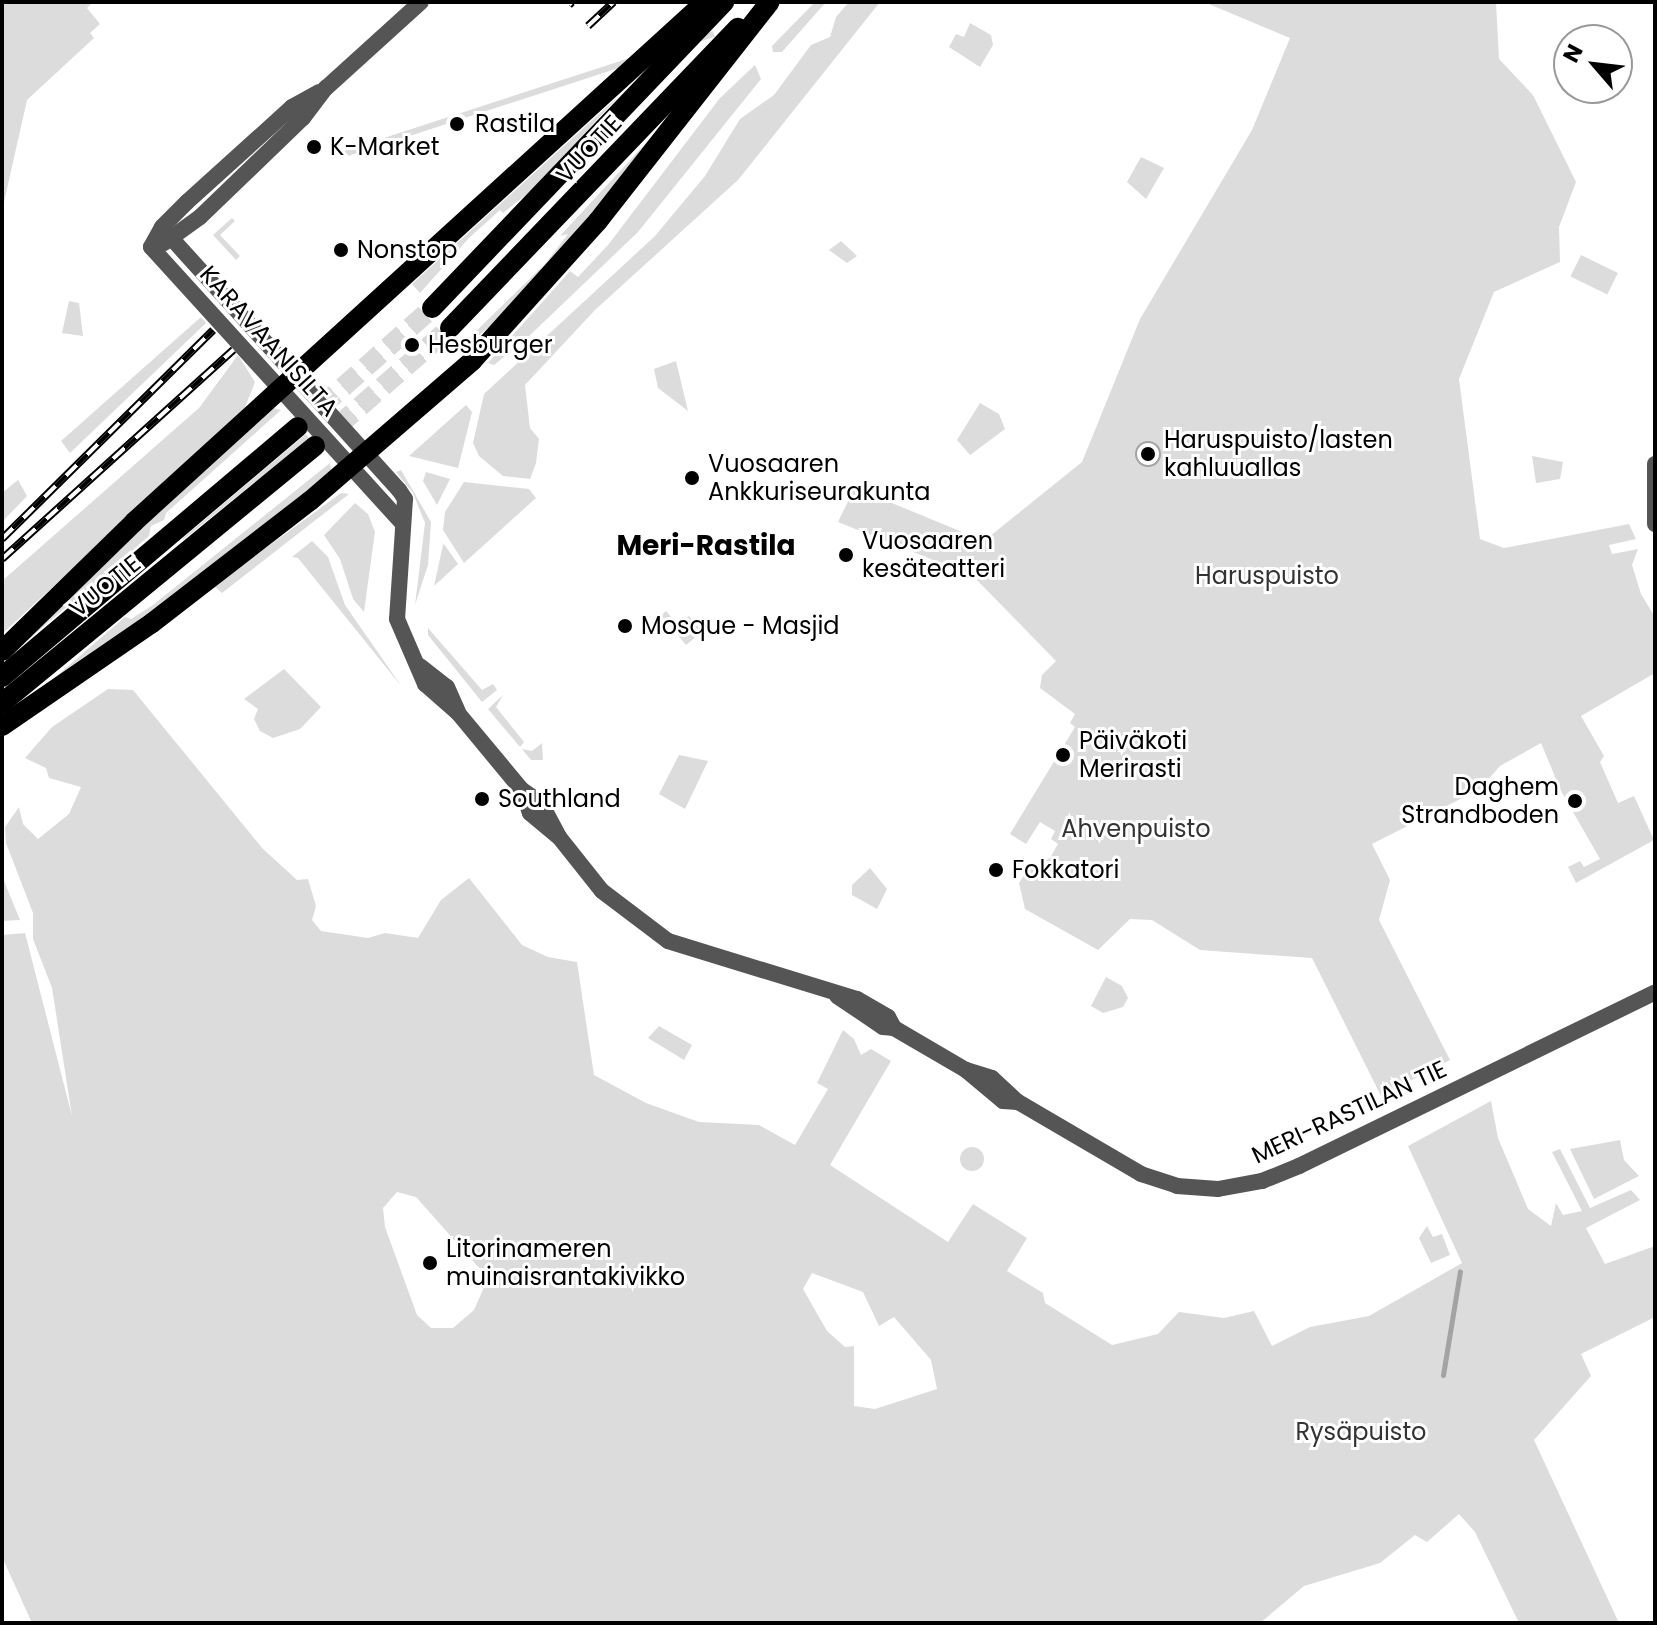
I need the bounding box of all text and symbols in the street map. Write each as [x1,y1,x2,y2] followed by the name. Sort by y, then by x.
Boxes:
[1553,24,1633,104] north arrow
[1556,39,1591,68] text: N
[550,109,628,189] street label: VUOTIE
[475,110,555,138] place label: Rastila
[446,113,468,135] marker: Rastila
[330,133,439,161] place label: K-Market
[305,138,323,156] marker: K-Market
[357,236,457,264] place label: Nonstop
[332,241,350,259] marker: Nonstop
[194,260,344,422] street label: KARAVAANISILTA
[428,331,553,359] place label: Hesburger
[403,336,421,354] marker: Hesburger
[1164,426,1393,482] place label: Haruspuisto/lasten kahluuallas
[1139,445,1157,463] marker: Haruspuisto/lasten kahluuallas
[708,450,930,506] place label: Vuosaaren Ankkuriseurakunta
[683,469,701,487] marker: Vuosaaren Ankkuriseurakunta
[862,527,1005,583] place label: Vuosaaren kesäteatteri
[616,529,796,563] district label: Meri-Rastila
[837,546,855,564] marker: Vuosaaren kesäteatteri
[64,549,146,623] street label: VUOTIE
[1195,562,1339,590] park label: Haruspuisto
[641,612,840,640] place label: Mosque - Masjid
[616,617,634,635] marker: Mosque - Masjid
[1079,727,1187,783] place label: Päiväkoti Merirasti
[1054,746,1072,764] marker: Päiväkoti Merirasti
[1401,773,1559,829] place label: Daghem Strandboden
[498,785,621,813] place label: Southland
[473,790,491,808] marker: Southland
[1566,792,1584,810] marker: Daghem Strandboden
[1061,815,1211,843] park label: Ahvenpuisto
[1012,856,1119,884] place label: Fokkatori
[987,861,1005,879] marker: Fokkatori
[1247,1054,1451,1170] street label: MERI-RASTILAN TIE
[446,1235,685,1291] place label: Litorinameren muinaisrantakivikko
[421,1254,439,1272] marker: Litorinameren muinaisrantakivikko
[1296,1418,1426,1446] park label: Rysäpuisto

